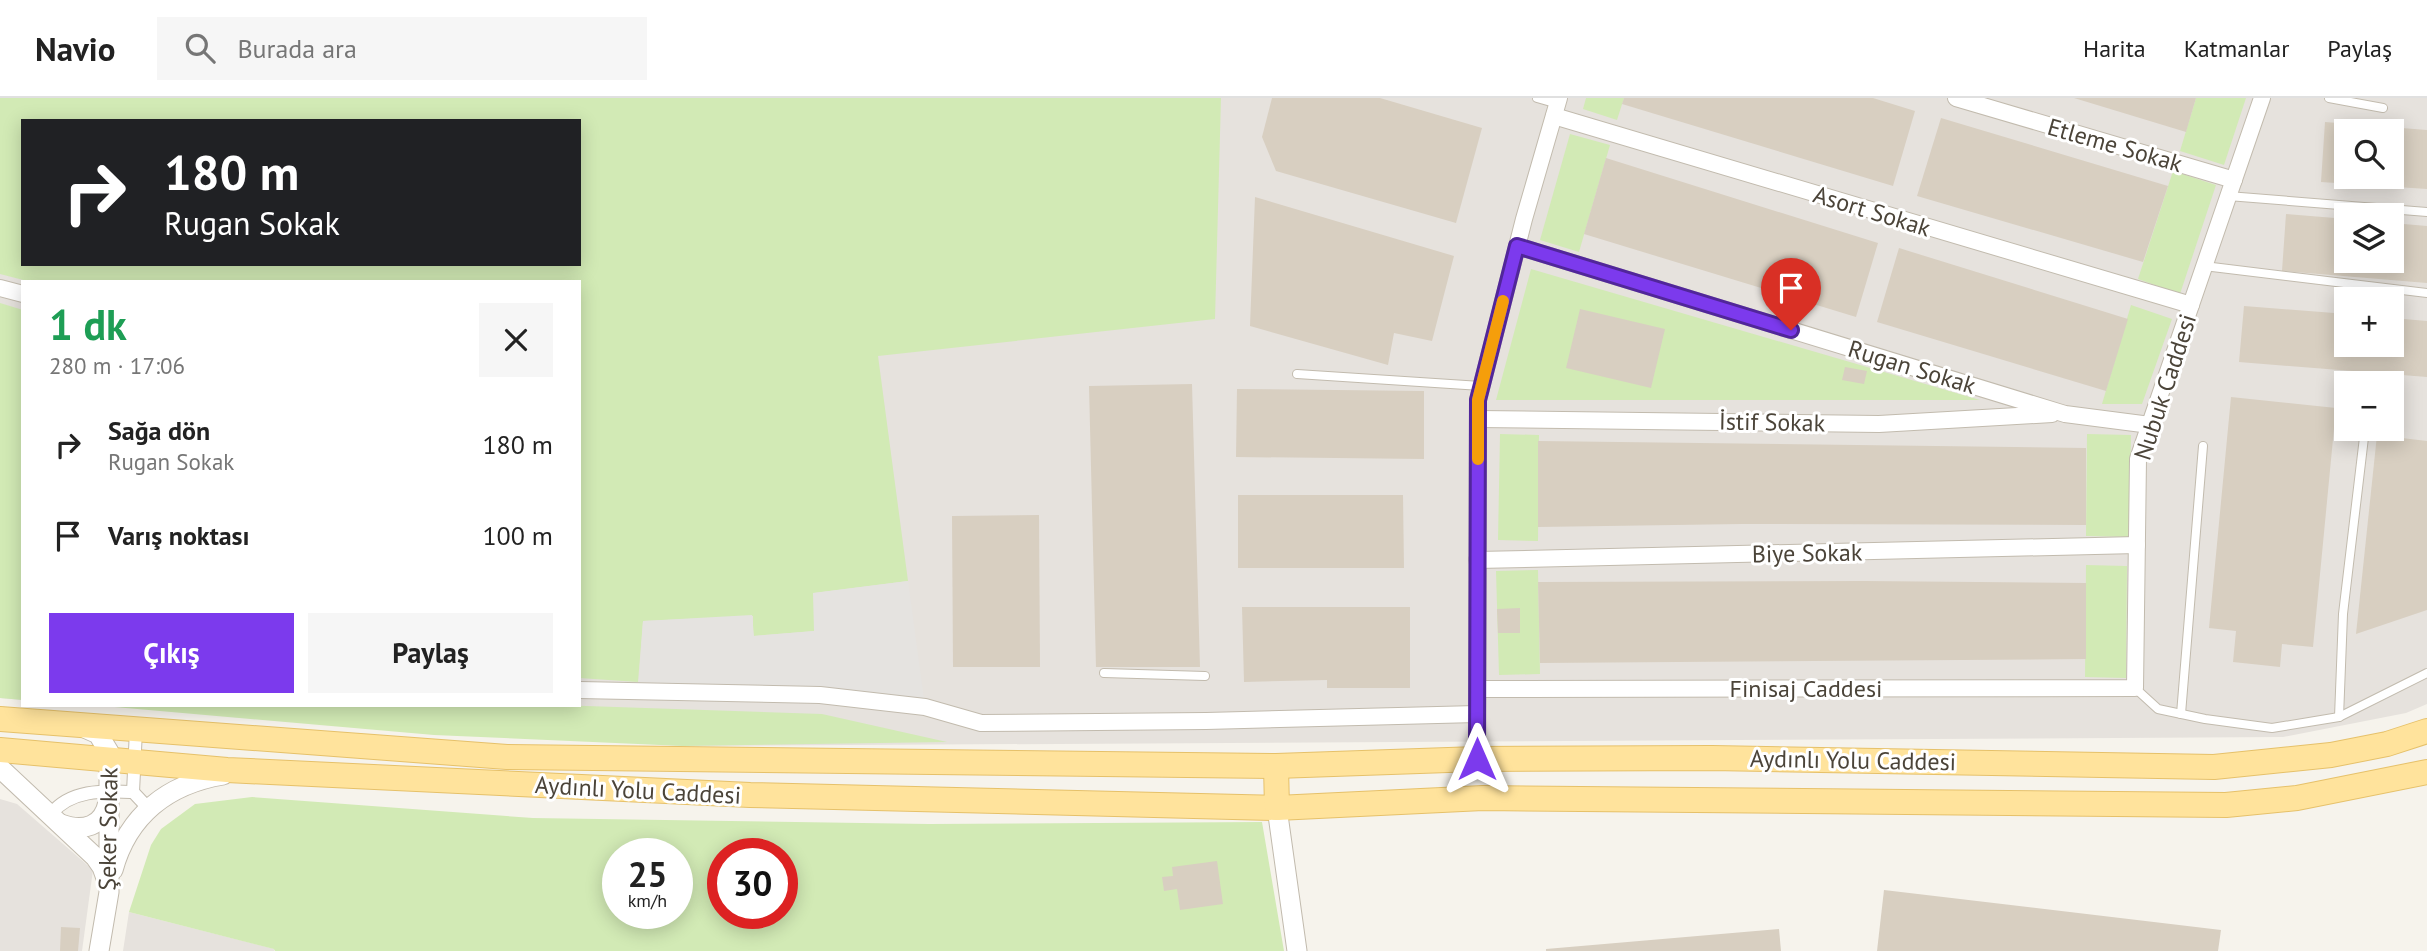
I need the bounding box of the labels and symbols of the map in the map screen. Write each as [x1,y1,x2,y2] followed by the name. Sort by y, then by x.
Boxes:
[2044,111,2186,179] street label: Etleme Sokak
[1810,178,1935,244] street label: Asort Sokak
[1761,258,1821,330] pin
[2127,310,2203,464] street label: Nubuk Caddesi
[1844,333,1980,401] street label: Rugan Sokak
[1719,406,1826,438] street label: İstif Sokak
[1751,537,1863,569] street label: Biye Sokak
[1730,673,1882,704] street label: Finisaj Caddesi
[1440,722,1514,796] position arrow
[1750,743,1956,777] street label: Aydınlı Yolu Caddesi
[91,767,125,891] street label: Şeker Sokak
[534,769,742,811] street label: Aydınlı Yolu Caddesi
[707,838,798,929] speed limit sign: 30

